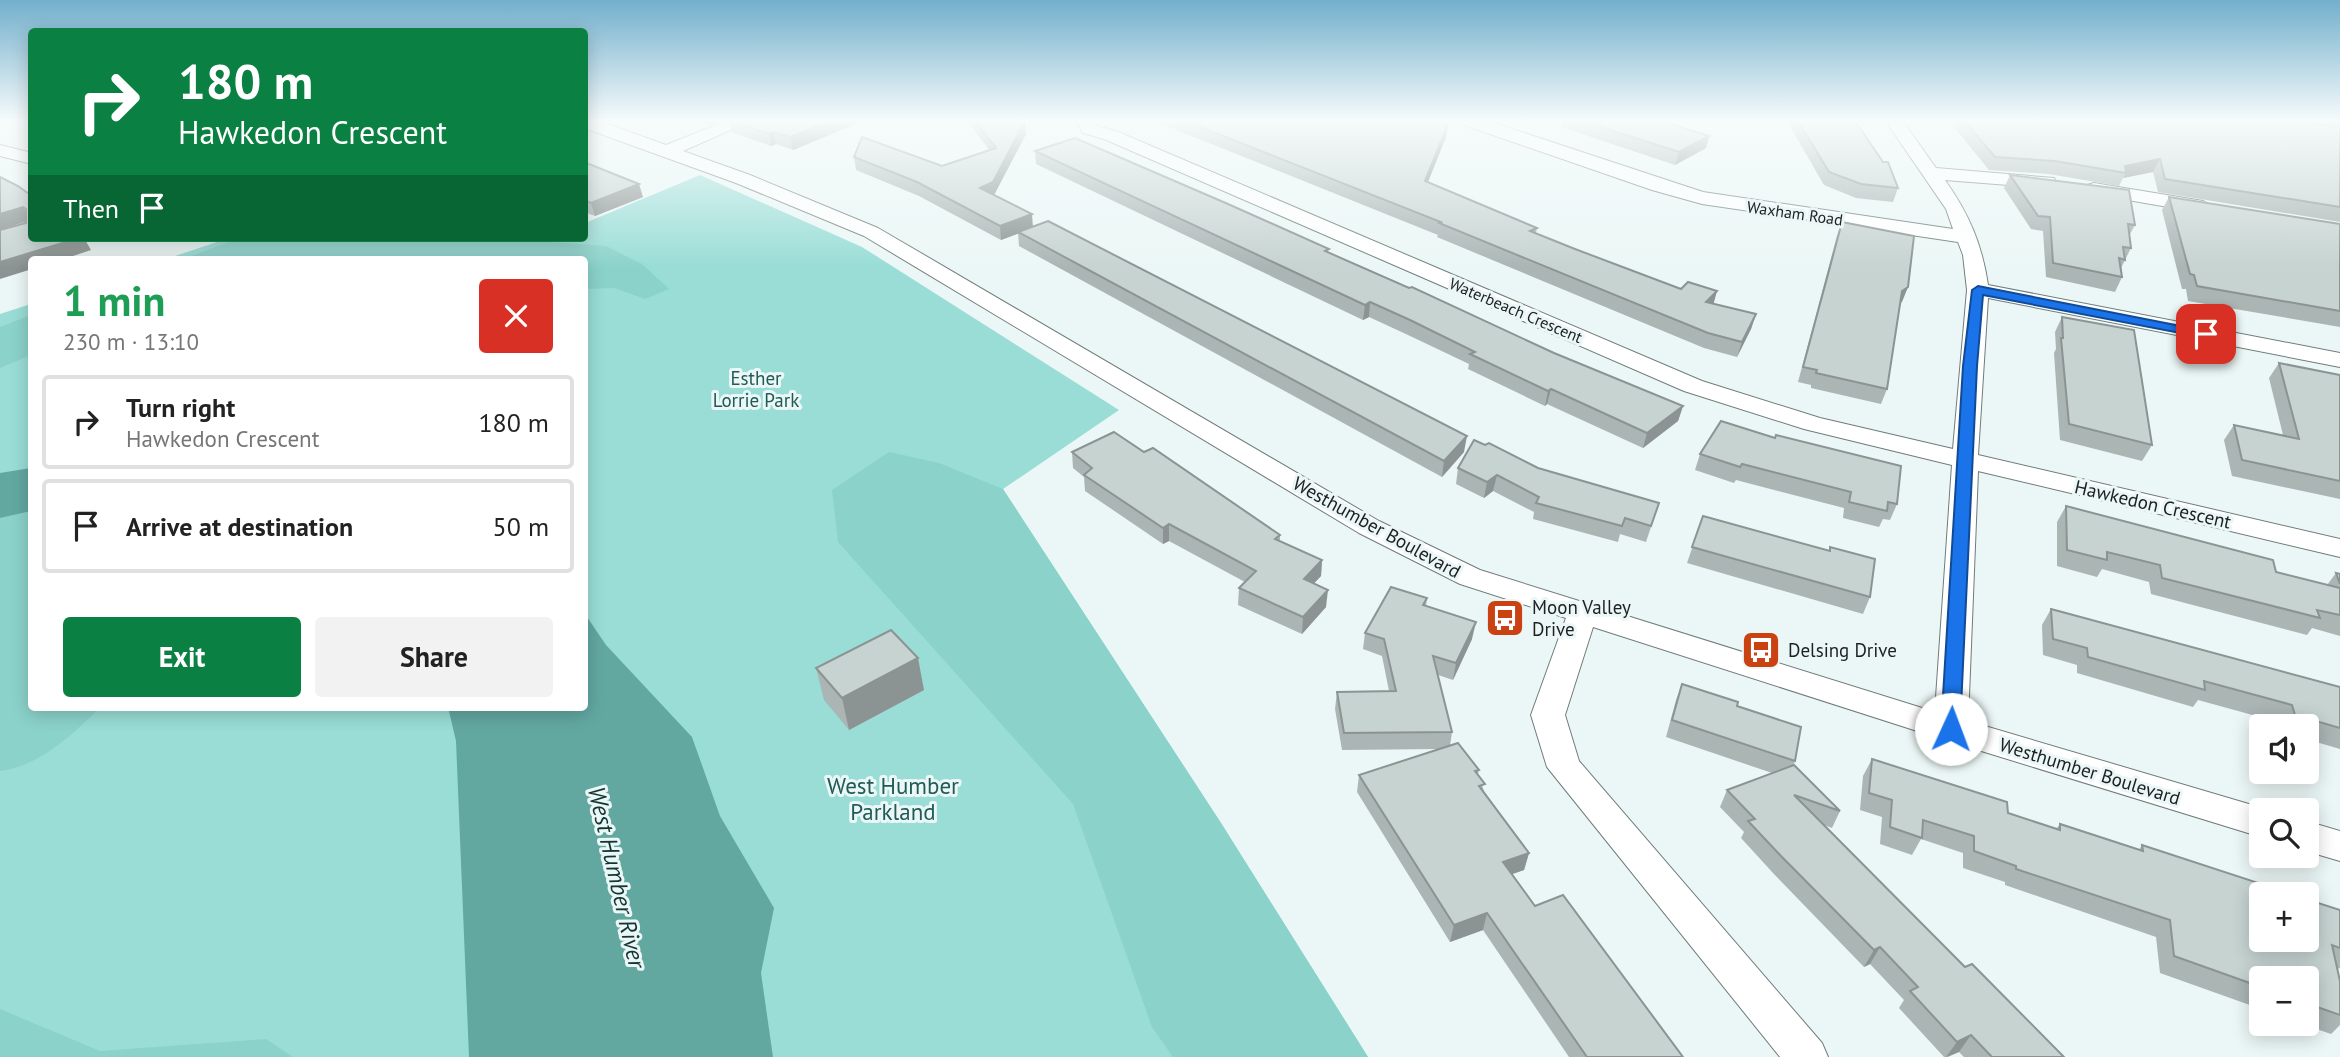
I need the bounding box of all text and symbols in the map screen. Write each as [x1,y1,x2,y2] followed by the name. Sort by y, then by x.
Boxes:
[178,49,313,113] text: 180 m
[63,56,154,147] icon: right
[178,111,447,153] text: Hawkedon Crescent
[133,189,171,227] icon: arrive
[63,192,119,225] text: Then
[1746,196,1844,230] street label: Waxham Road
[63,273,165,328] text: 1 min
[1446,273,1586,347] street label: Waterbeach Crescent
[479,279,553,353] button: close
[2176,304,2236,364] pin
[2187,315,2225,353] icon: arrive
[63,327,199,356] text: 230 m · 13:10
[713,366,799,412] park label: Esther Lorrie Park
[126,391,235,424] text: Turn right
[67,403,105,441] icon: right
[478,406,549,439] text: 180 m
[126,424,319,453] text: Hawkedon Crescent
[1289,471,1465,583] street label: Westhumber Boulevard
[2072,474,2234,534] street label: Hawkedon Crescent
[67,507,105,545] icon: arrive
[126,510,353,543] text: Arrive at destination
[493,510,549,543] text: 50 m
[1532,595,1631,641] place label: Moon Valley Drive
[1484,597,1526,639] bus stop icon: Moon Valley Drive
[63,617,301,697] button: Exit
[315,617,553,697] button: Share
[1740,629,1782,671] bus stop icon: Delsing Drive
[1788,638,1897,662] place label: Delsing Drive
[1914,692,1988,766] position arrow
[2249,714,2319,1036] map controls
[2249,714,2319,784] button: sound
[1997,732,2183,810] street label: Westhumber Boulevard
[827,771,959,826] park label: West Humber Parkland
[581,783,653,973] water label: West Humber River
[2249,798,2319,868] button: search
[2249,882,2319,952] button: +
[2249,966,2319,1036] button: −

